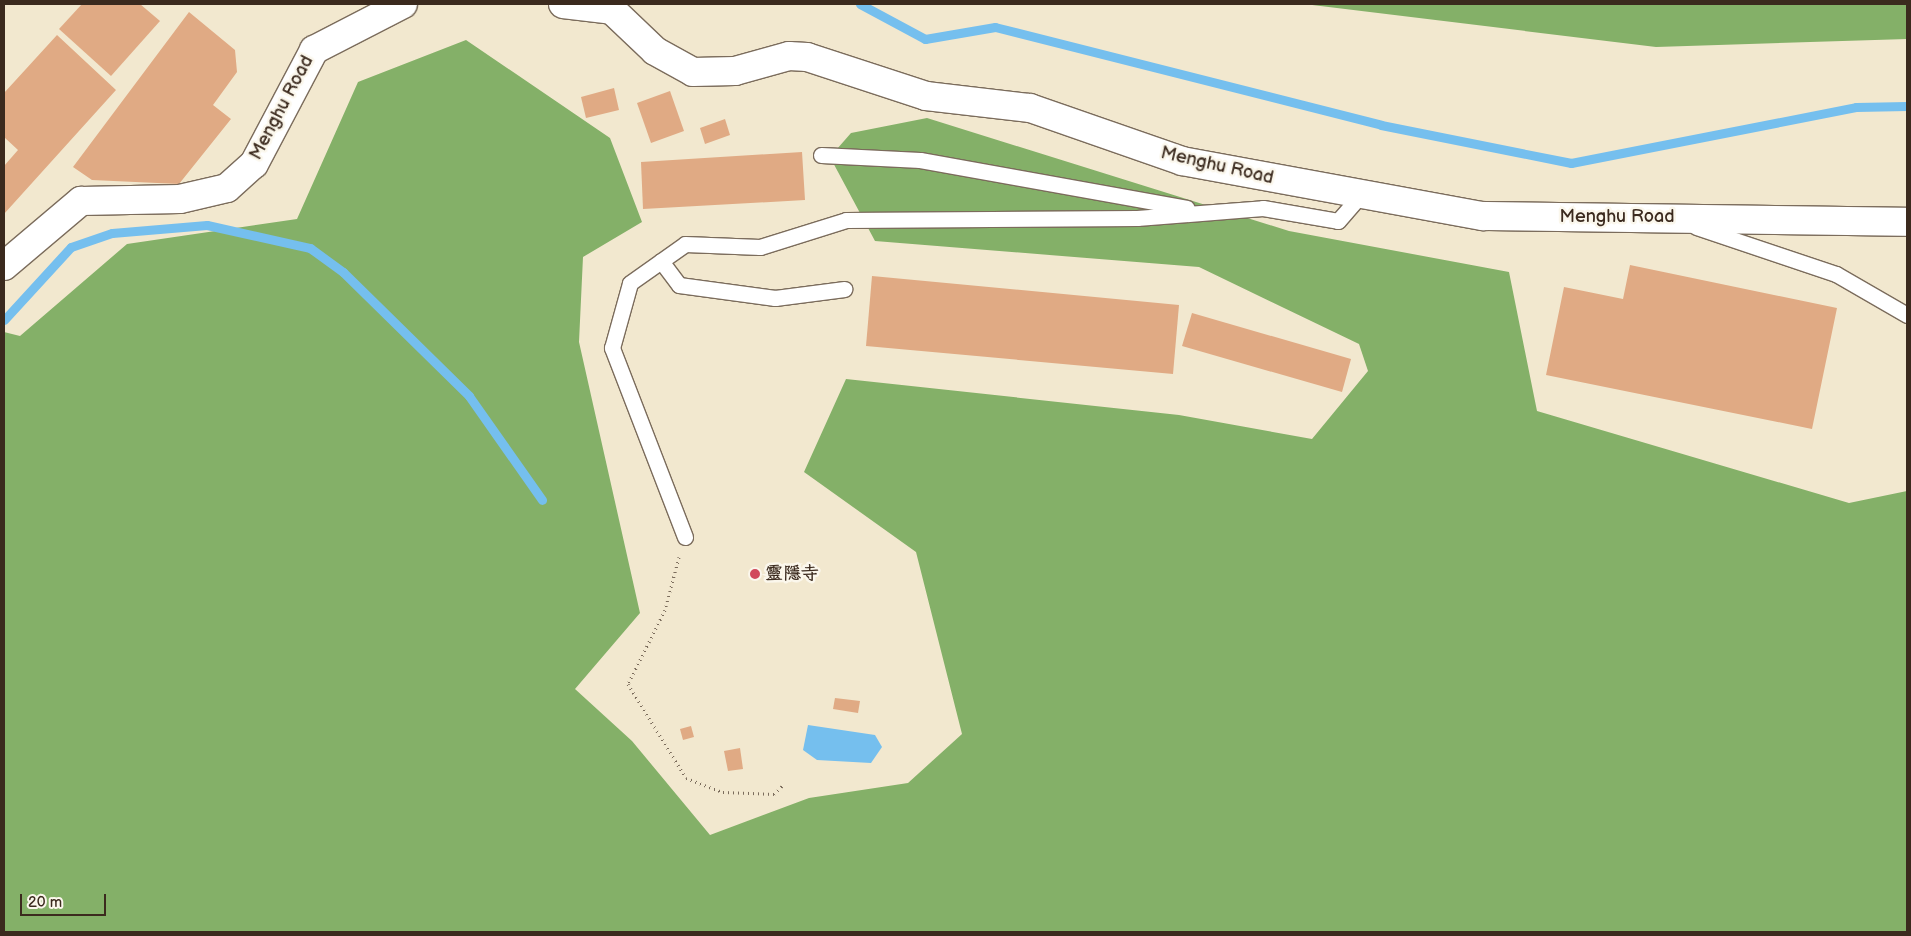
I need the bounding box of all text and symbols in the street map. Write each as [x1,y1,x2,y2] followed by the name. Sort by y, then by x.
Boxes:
[245,52,319,164] street label: Menghu Road
[1159,143,1275,189] street label: Menghu Road
[1559,206,1675,228] street label: Menghu Road
[765,563,819,585] place label: 靈隱寺
[749,568,761,580] marker: 靈隱寺
[22,884,109,916] scale bar
[28,893,62,912] text: 20 m

